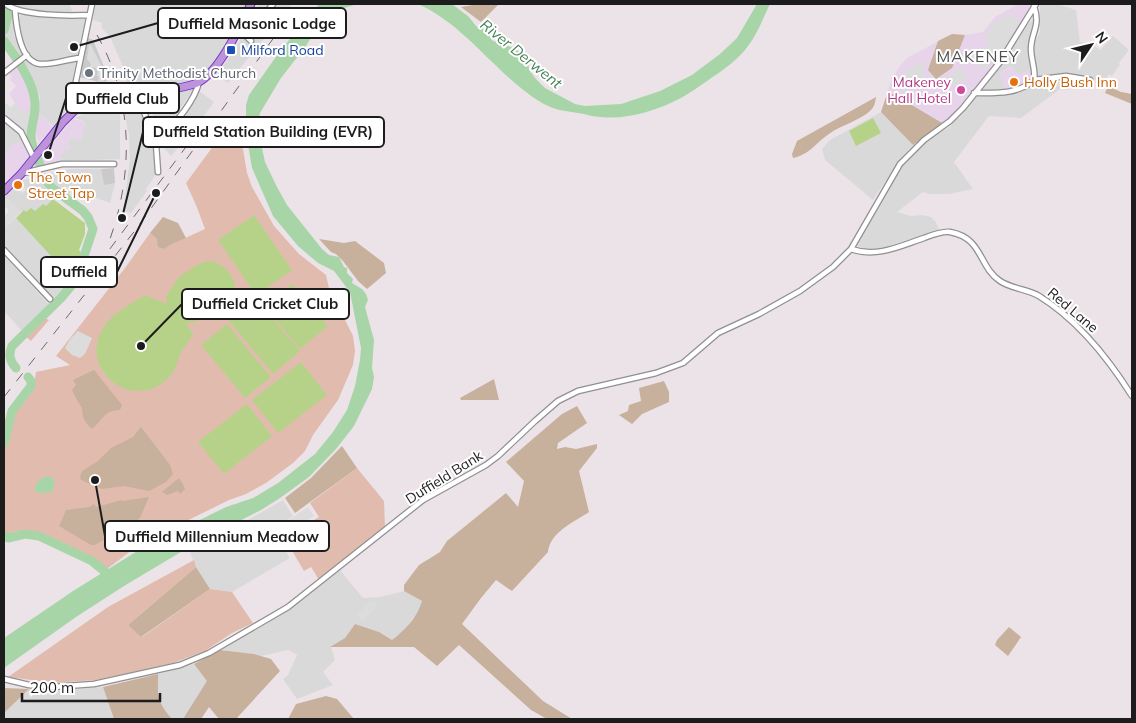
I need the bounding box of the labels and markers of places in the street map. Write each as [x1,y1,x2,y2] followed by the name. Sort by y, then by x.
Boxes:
[158,8,346,38] callout: Duffield Masonic Lodge
[241,41,324,59] place label: Milford Road
[225,44,237,56] marker: Milford Road
[99,64,256,82] place label: Trinity Methodist Church
[83,67,95,79] marker: Trinity Methodist Church
[887,73,952,107] place label: Makeney Hall Hotel
[1024,73,1117,91] place label: Holly Bush Inn
[1008,76,1020,88] marker: Holly Bush Inn
[66,83,179,113] callout: Duffield Club
[955,84,967,96] marker: Makeney Hall Hotel
[143,117,384,147] callout: Duffield Station Building (EVR)
[28,168,95,202] place label: The Town Street Tap
[12,179,24,191] marker: The Town Street Tap
[41,257,117,287] callout: Duffield
[182,289,349,319] callout: Duffield Cricket Club
[105,521,329,551] callout: Duffield Millennium Meadow

